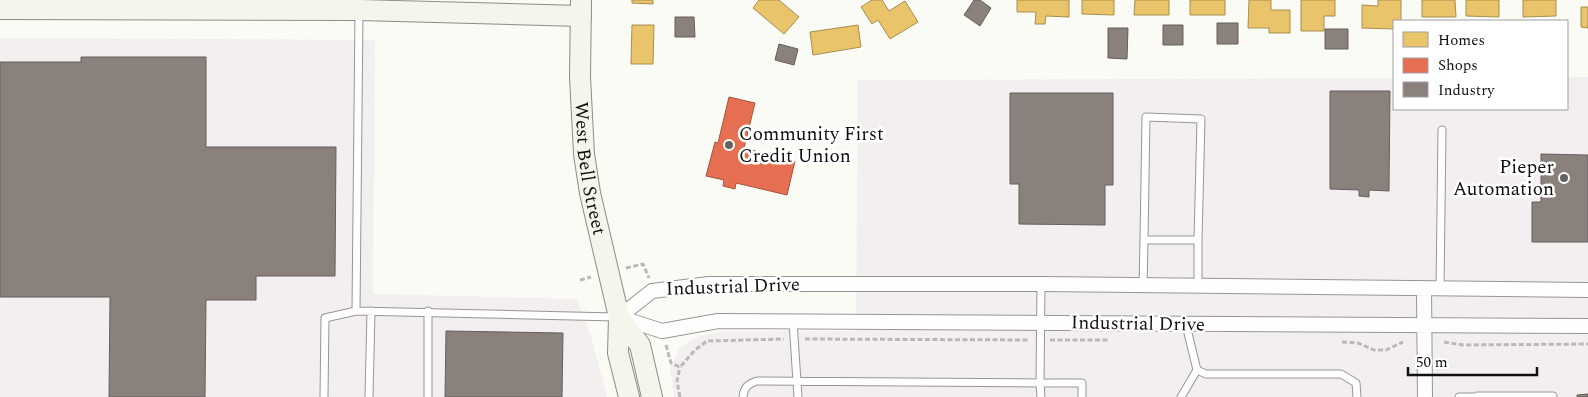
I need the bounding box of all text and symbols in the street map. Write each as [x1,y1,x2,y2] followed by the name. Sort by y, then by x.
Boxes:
[1393,20,1568,110] legend
[1438,29,1485,52] text: Homes
[1438,54,1478,77] text: Shops
[1438,79,1495,102] text: Industry
[567,101,614,238] street label: West Bell Street
[739,120,884,171] place label: Community First Credit Union
[723,139,735,151] marker: Community First Credit Union
[1453,153,1554,204] place label: Pieper Automation
[1558,172,1570,184] marker: Pieper Automation
[665,270,801,304] street label: Industrial Drive
[1071,308,1205,340] street label: Industrial Drive
[1408,344,1537,376] scale bar
[1416,351,1448,374] text: 50 m

